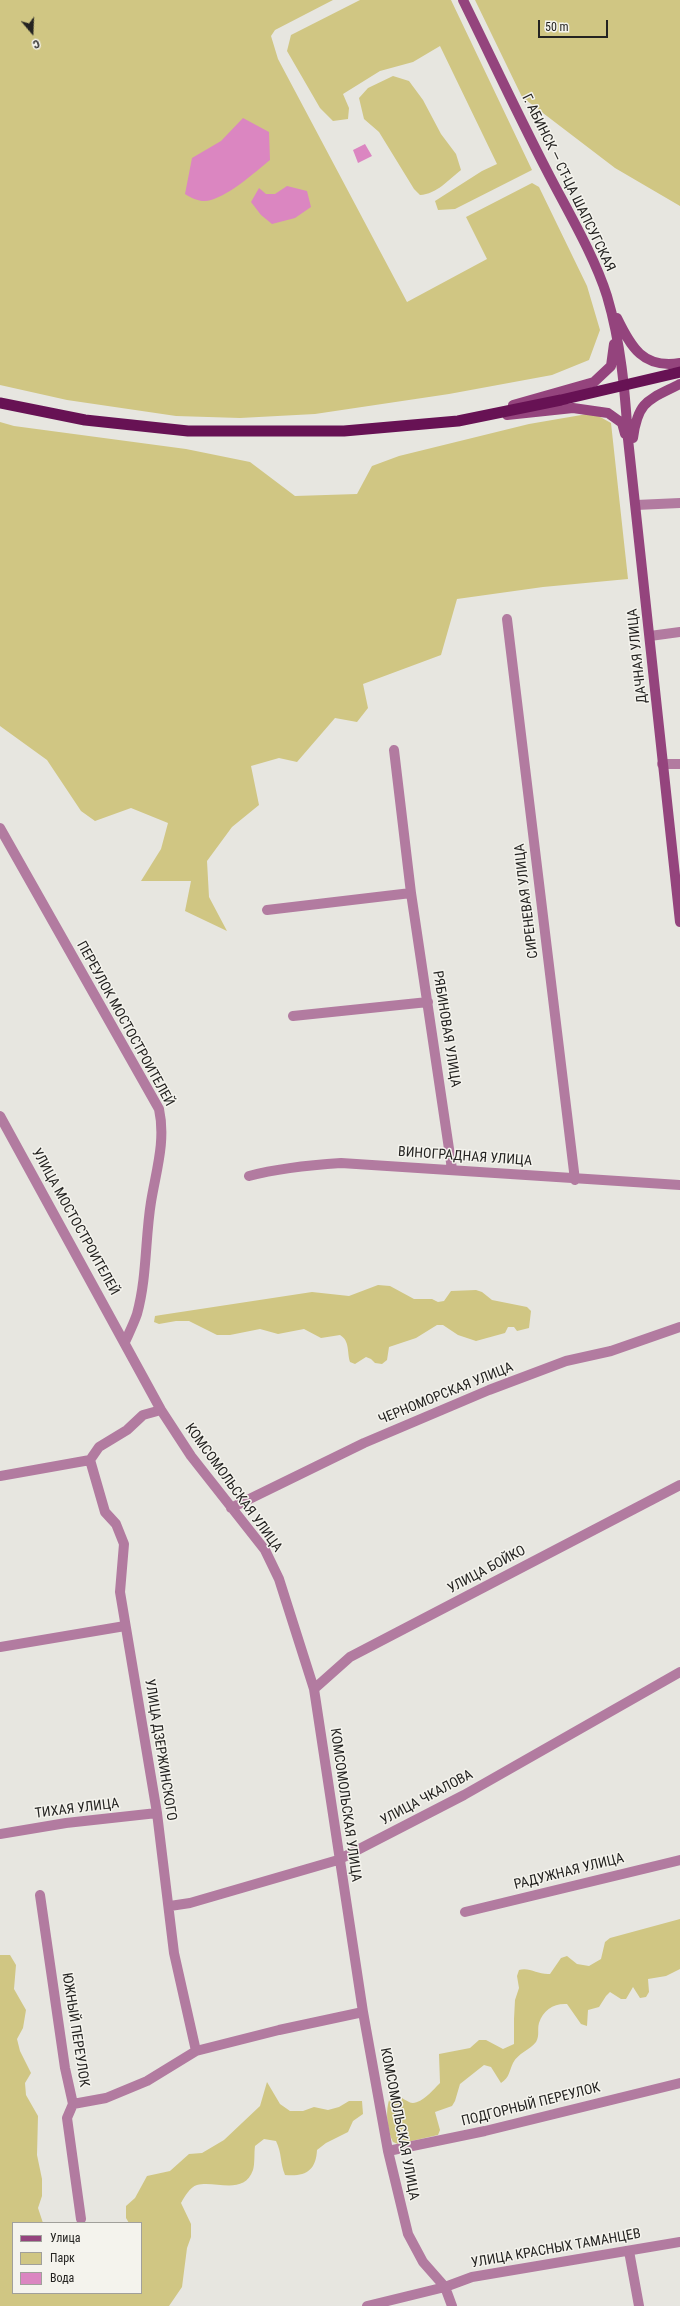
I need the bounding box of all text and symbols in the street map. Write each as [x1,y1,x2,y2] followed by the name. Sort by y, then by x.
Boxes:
[12,12,52,52] north arrow
[540,12,610,38] scale bar
[545,20,569,34] text: 50 m
[31,37,41,51] text: С
[518,92,618,274] street label: Г. АБИНСК — СТ-ЦА ШАПСУГСКАЯ
[625,608,651,704] street label: ДАЧНАЯ УЛИЦА
[512,843,542,959] street label: СИРЕНЕВАЯ УЛИЦА
[73,939,177,1109] street label: ПЕРЕУЛОК МОСТОСТРОИТЕЛЕЙ
[429,970,463,1088] street label: РЯБИНОВАЯ УЛИЦА
[397,1144,533,1170] street label: ВИНОГРАДНАЯ УЛИЦА
[28,1146,122,1298] street label: УЛИЦА МОСТОСТРОИТЕЛЕЙ
[376,1359,516,1429] street label: ЧЕРНОМОРСКАЯ УЛИЦА
[181,1420,285,1556] street label: КОМСОМОЛЬСКАЯ УЛИЦА
[445,1542,529,1598] street label: УЛИЦА БОЙКО
[141,1678,179,1822] street label: УЛИЦА ДЗЕРЖИНСКОГО
[326,1727,364,1883] street label: КОМСОМОЛЬСКАЯ УЛИЦА
[378,1767,476,1829] street label: УЛИЦА ЧКАЛОВА
[34,1796,120,1822] street label: ТИХАЯ УЛИЦА
[512,1850,626,1894] street label: РАДУЖНАЯ УЛИЦА
[58,1972,92,2088] street label: ЮЖНЫЙ ПЕРЕУЛОК
[376,2046,422,2202] street label: КОМСОМОЛЬСКАЯ УЛИЦА
[460,2080,602,2130] street label: ПОДГОРНЫЙ ПЕРЕУЛОК
[12,2222,142,2294] legend
[470,2226,642,2272] street label: УЛИЦА КРАСНЫХ ТАМАНЦЕВ
[50,2231,80,2245] text: Улица
[50,2251,75,2265] text: Парк
[50,2271,74,2285] text: Вода

